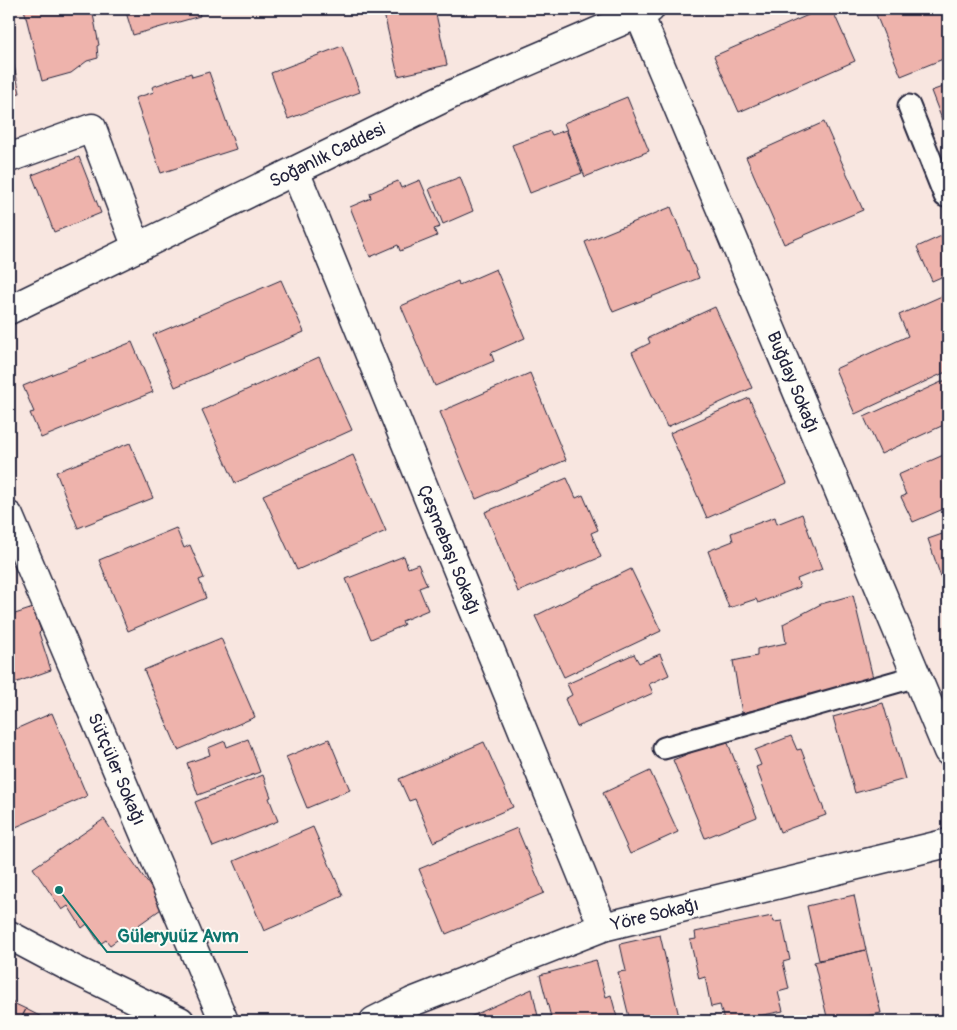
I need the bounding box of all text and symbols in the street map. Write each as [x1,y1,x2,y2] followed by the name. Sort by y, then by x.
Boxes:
[266,117,389,193] street label: Soğanlık Caddesi
[761,328,824,436] street label: Buğday Sokağı
[412,482,485,618] street label: Çeşmebaşı Sokağı
[82,710,150,829] street label: Sütçüler Sokağı
[608,893,701,937] street label: Yöre Sokağı
[107,918,248,952] callout: Güleryuüz Avm
[117,924,239,948] text: Güleryuüz Avm

